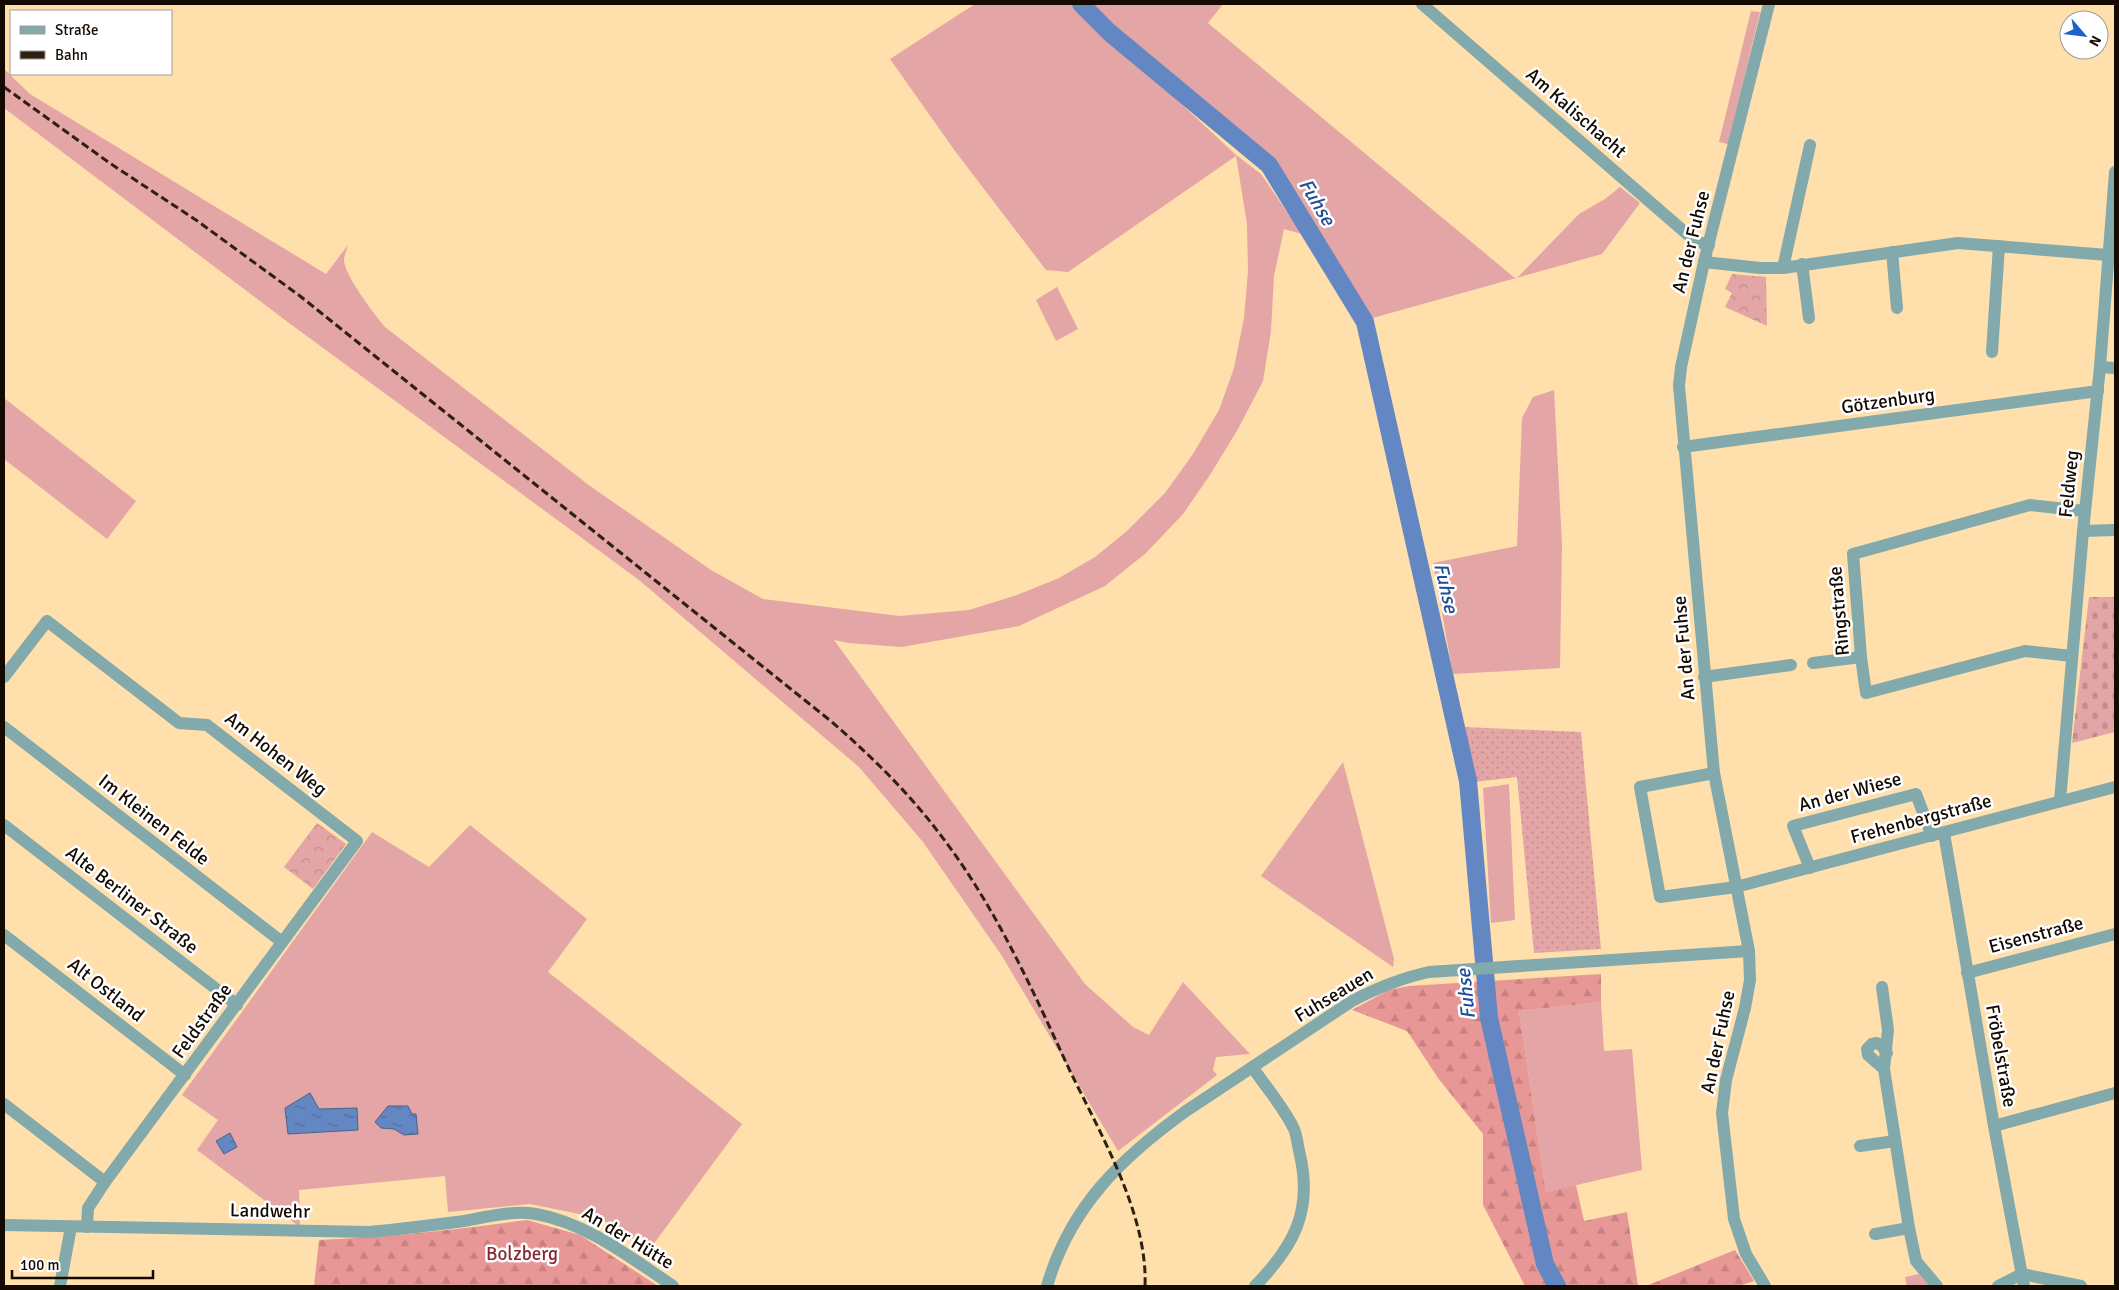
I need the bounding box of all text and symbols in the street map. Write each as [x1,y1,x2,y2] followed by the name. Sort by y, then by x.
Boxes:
[10,10,172,75] legend
[2059,10,2109,60] north arrow
[55,21,99,39] text: Straße
[2085,33,2105,49] text: N
[55,46,88,64] text: Bahn
[1521,63,1632,164] street label: Am Kalischacht
[1293,174,1341,231] water label: Fuhse
[1667,188,1715,296] street label: An der Fuhse
[1840,383,1936,419] street label: Götzenburg
[2054,449,2084,519] street label: Feldweg
[1428,561,1464,616] water label: Fuhse
[1823,565,1855,657] street label: Ringstraße
[1667,595,1701,701] street label: An der Fuhse
[220,707,332,801] street label: Am Hohen Weg
[1796,767,1904,817] street label: An der Wiese
[94,769,214,871] street label: Im Kleinen Felde
[1848,789,1994,849] street label: Frehenbergstraße
[61,841,203,959] street label: Alte Berliner Straße
[1986,911,2086,959] street label: Eisenstraße
[63,953,149,1027] street label: Alt Ostland
[1290,962,1378,1028] street label: Fuhseauen
[1451,967,1481,1020] water label: Fuhse
[167,979,237,1063] street label: Feldstraße
[1695,988,1741,1096] street label: An der Fuhse
[1980,1003,2022,1109] street label: Fröbelstraße
[230,1198,310,1224] street label: Landwehr
[578,1201,678,1275] street label: An der Hütte
[486,1242,558,1266] park label: Bolzberg
[12,1248,154,1280] scale bar
[20,1256,60,1274] text: 100 m

